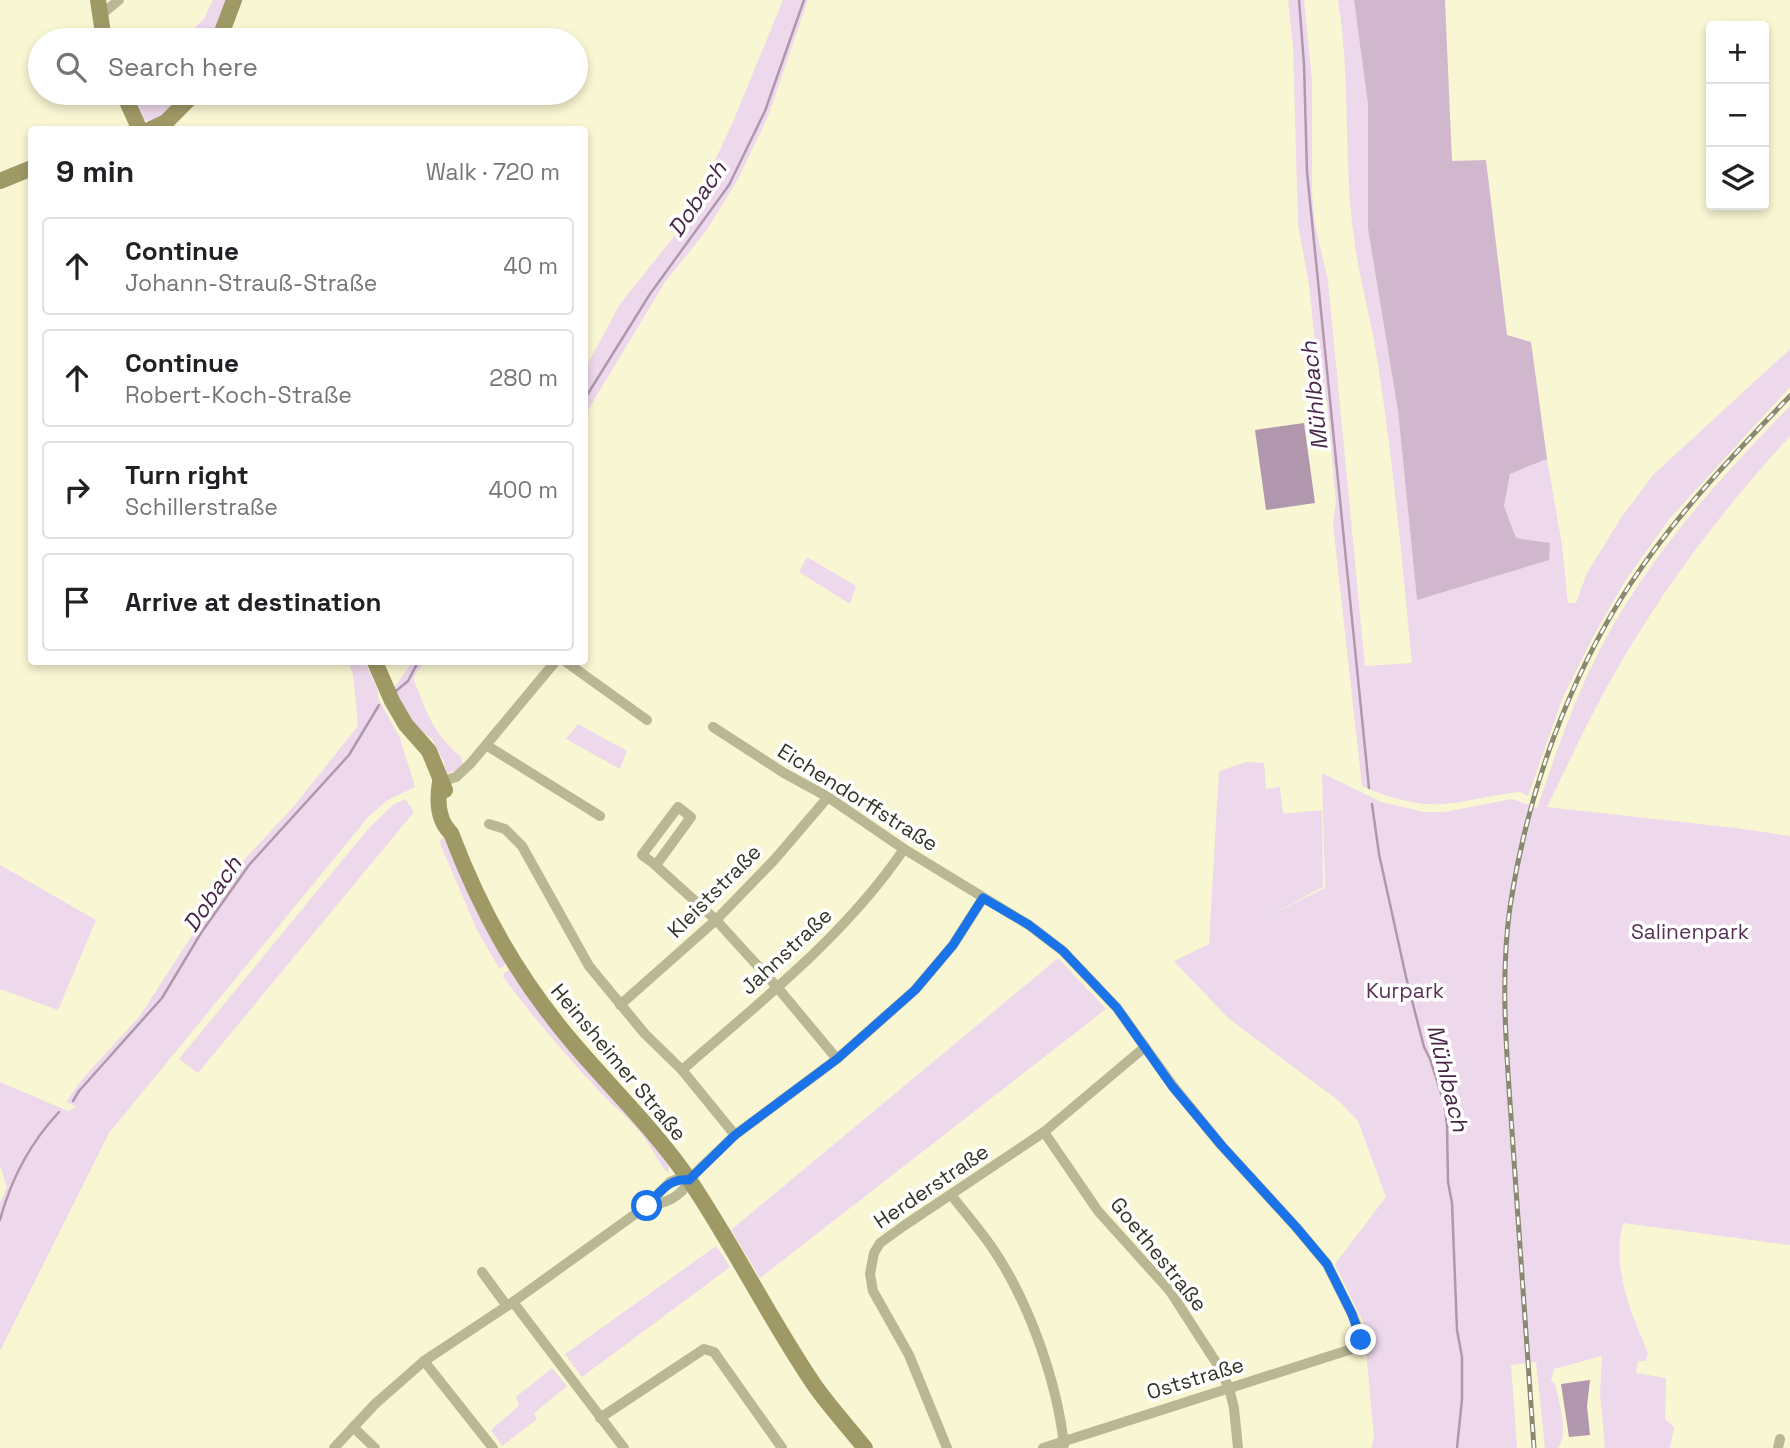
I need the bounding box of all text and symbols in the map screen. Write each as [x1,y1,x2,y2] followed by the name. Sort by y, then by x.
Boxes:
[1706,21,1769,210] map controls
[1706,21,1769,84] button: +
[28,28,588,105] search box
[52,48,90,86] icon: search
[108,50,258,84] text: Search here
[1706,84,1769,147] button: −
[1706,147,1769,210] button: layers
[56,152,134,191] text: 9 min
[661,155,734,243] water label: Dobach
[426,157,560,187] text: Walk · 720 m
[125,234,239,268] text: Continue
[58,247,96,285] icon: ahead
[503,251,558,281] text: 40 m
[125,268,377,298] text: Johann-Strauß-Straße
[1293,339,1335,452] water label: Mühlbach
[125,346,239,380] text: Continue
[58,359,96,397] icon: ahead
[489,363,558,393] text: 280 m
[125,380,352,410] text: Robert-Koch-Straße
[125,458,249,492] text: Turn right
[58,471,96,509] icon: right
[488,475,558,505] text: 400 m
[125,492,278,522] text: Schillerstraße
[58,583,96,621] icon: arrive
[125,585,382,619] text: Arrive at destination
[773,737,943,857] street label: Eichendorffstraße
[661,838,767,944] street label: Kleiststraße
[176,850,249,938] water label: Dobach
[735,902,837,1000] street label: Jahnstraße
[1631,918,1749,945] park label: Salinenpark
[1366,977,1444,1004] park label: Kurpark
[545,978,693,1146] street label: Heinsheimer Straße
[1420,1021,1476,1136] water label: Mühlbach
[868,1138,994,1234] street label: Herderstraße
[631,1190,662,1221] route start
[1105,1191,1213,1317] street label: Goethestraße
[1345,1324,1376,1355] route end
[1143,1350,1247,1406] street label: Oststraße

